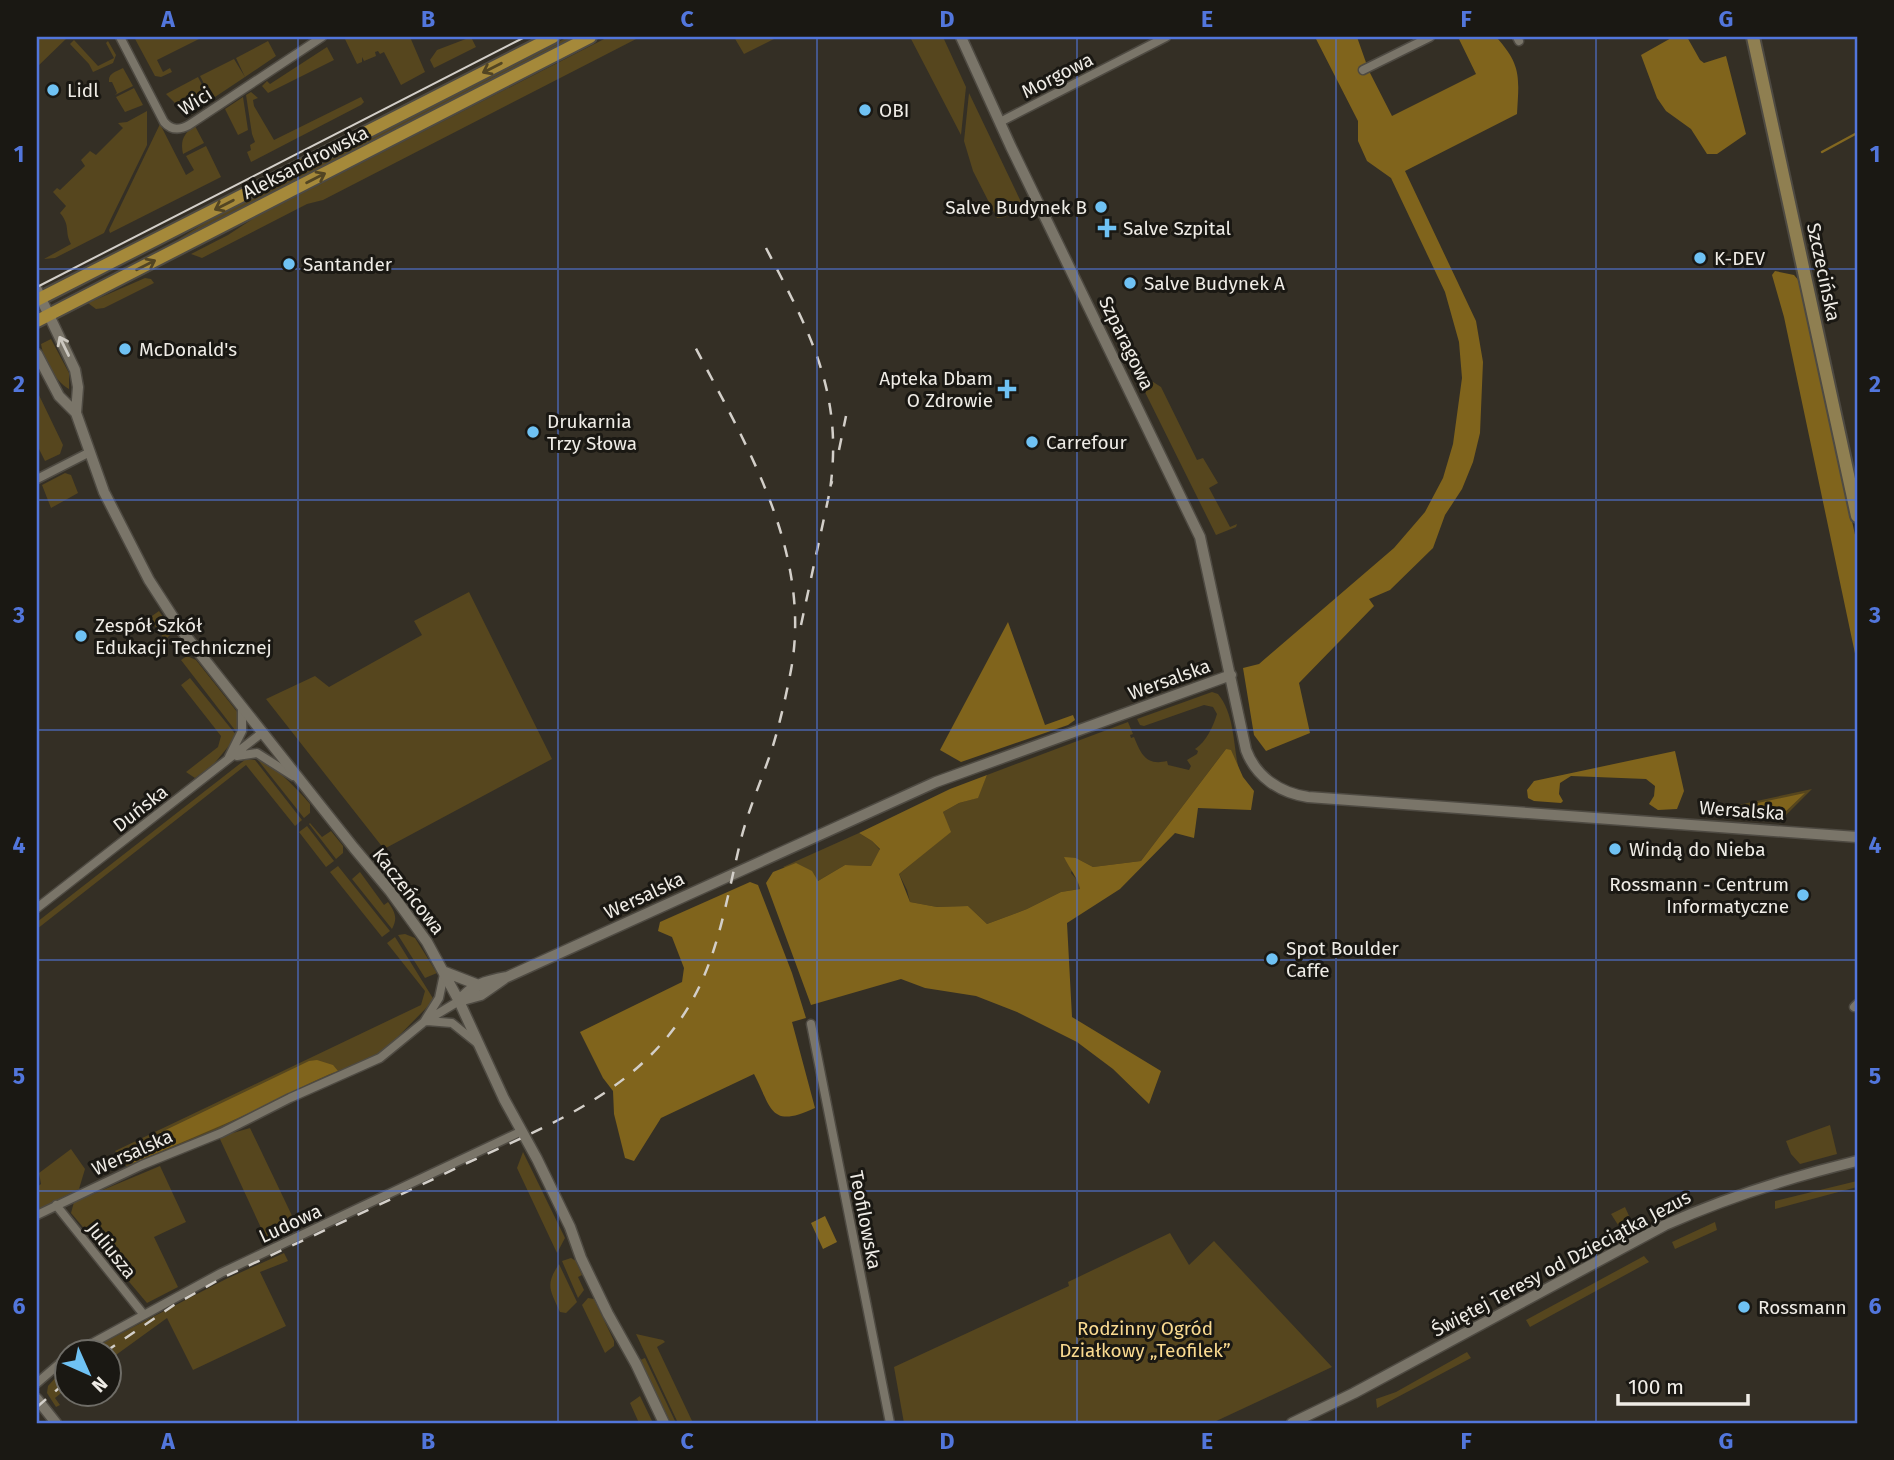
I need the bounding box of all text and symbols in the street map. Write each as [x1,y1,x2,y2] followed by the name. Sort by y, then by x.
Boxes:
[160,5,175,33] text: A
[421,5,435,33] text: B
[680,5,694,33] text: C
[940,5,955,33] text: D
[1201,5,1213,33] text: E
[1460,5,1472,33] text: F
[1719,5,1733,33] text: G
[1018,48,1097,103] street label: Morgowa
[482,61,503,75] one-way arrow
[67,79,99,102] place label: Lidl
[45,82,61,98] marker: Lidl
[174,82,216,121] street label: Wici
[879,99,909,122] place label: OBI
[857,102,873,118] marker: OBI
[239,121,372,204] street label: Aleksandrowska
[14,140,24,168] text: 1
[1870,140,1880,168] text: 1
[305,170,326,184] one-way arrow
[945,196,1087,219] place label: Salve Budynek B
[214,199,235,213] one-way arrow
[1093,199,1109,215] marker: Salve Budynek B
[1123,217,1232,240] place label: Salve Szpital
[1097,218,1117,238] marker: Salve Szpital
[1802,221,1845,323] street label: Szczecińska
[1714,247,1766,270] place label: K-DEV
[1692,250,1708,266] marker: K-DEV
[303,253,393,276] place label: Santander
[281,256,297,272] marker: Santander
[135,258,155,272] one-way arrow
[1144,272,1285,295] place label: Salve Budynek A
[1122,275,1138,291] marker: Salve Budynek A
[1094,293,1159,394] street label: Szparagowa
[57,336,71,357] one-way arrow
[139,338,237,361] place label: McDonald's
[117,341,133,357] marker: McDonald's
[879,367,993,412] place label: Apteka Dbam O Zdrowie
[13,370,25,398] text: 2
[1869,370,1881,398] text: 2
[999,381,1015,397] marker: Apteka Dbam O Zdrowie
[547,410,637,455] place label: Drukarnia Trzy Słowa
[525,424,541,440] marker: Drukarnia Trzy Słowa
[1046,431,1128,454] place label: Carrefour
[1024,434,1040,450] marker: Carrefour
[12,601,25,629] text: 3
[1868,601,1881,629] text: 3
[95,614,272,659] place label: Zespół Szkół Edukacji Technicznej
[73,628,89,644] marker: Zespół Szkół Edukacji Technicznej
[1125,654,1213,705] street label: Wersalska
[108,780,172,837] street label: Duńska
[1698,796,1786,825] street label: Wersalska
[13,831,26,859] text: 4
[1869,831,1882,859] text: 4
[1629,838,1766,861] place label: Windą do Nieba
[1607,841,1623,857] marker: Windą do Nieba
[368,843,450,939] street label: Kaczeńcowa
[600,867,688,924] street label: Wersalska
[1609,873,1789,918] place label: Rossmann - Centrum Informatyczne
[1795,887,1811,903] marker: Rossmann - Centrum Informatyczne
[1286,937,1400,982] place label: Spot Boulder Caffe
[1264,951,1280,967] marker: Spot Boulder Caffe
[13,1062,25,1090] text: 5
[1869,1062,1881,1090] text: 5
[88,1124,176,1180] street label: Wersalska
[845,1169,886,1271] street label: Teofilowska
[1428,1185,1695,1342] street label: Świętej Teresy od Dzieciątka Jezus
[255,1199,325,1248] street label: Ludowa
[82,1217,141,1283] street label: Juliusza
[13,1292,26,1320] text: 6
[1869,1292,1882,1320] text: 6
[1758,1296,1847,1319] place label: Rossmann
[1736,1299,1752,1315] marker: Rossmann
[1059,1317,1231,1362] park label: Rodzinny Ogród Działkowy „Teofilek”
[52,1338,122,1408] north arrow
[1618,1362,1747,1406] scale bar
[87,1372,112,1397] text: N
[1628,1374,1684,1400] text: 100 m
[160,1427,175,1455] text: A
[421,1427,435,1455] text: B
[680,1427,694,1455] text: C
[940,1427,955,1455] text: D
[1201,1427,1213,1455] text: E
[1460,1427,1472,1455] text: F
[1719,1427,1733,1455] text: G

